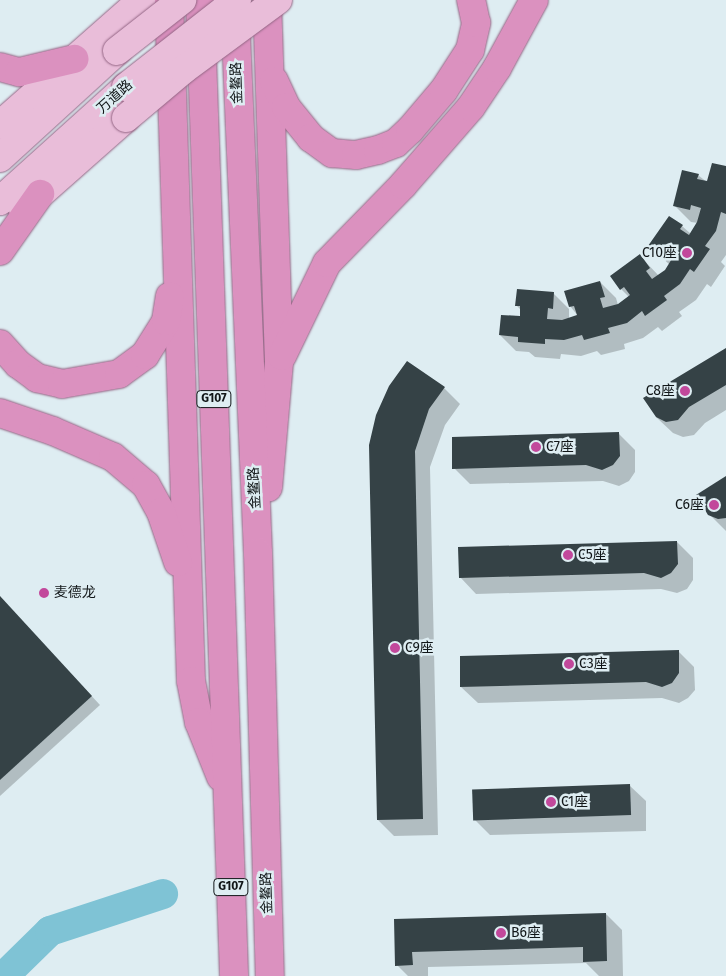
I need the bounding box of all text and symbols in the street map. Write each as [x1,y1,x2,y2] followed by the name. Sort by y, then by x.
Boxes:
[228,62,246,104] street label: 金鳌路
[94,77,136,117] street label: 万道路
[642,245,677,261] place label: C10座
[681,247,693,259] marker: C10座
[646,383,675,399] place label: C8座
[679,385,691,397] marker: C8座
[195,389,233,408] road number: G107
[546,439,574,455] place label: C7座
[530,441,542,453] marker: C7座
[246,467,264,509] street label: 金鳌路
[675,497,704,513] place label: C6座
[708,499,720,511] marker: C6座
[578,547,607,563] place label: C5座
[562,549,574,561] marker: C5座
[54,585,96,601] place label: 麦德龙
[38,587,50,599] marker: 麦德龙
[405,640,434,656] place label: C9座
[389,642,401,654] marker: C9座
[579,656,608,672] place label: C3座
[563,658,575,670] marker: C3座
[561,794,588,810] place label: C1座
[545,796,557,808] marker: C1座
[258,872,276,914] street label: 金鳌路
[212,878,250,896] road number: G107
[511,925,541,941] place label: B6座
[495,927,507,939] marker: B6座

